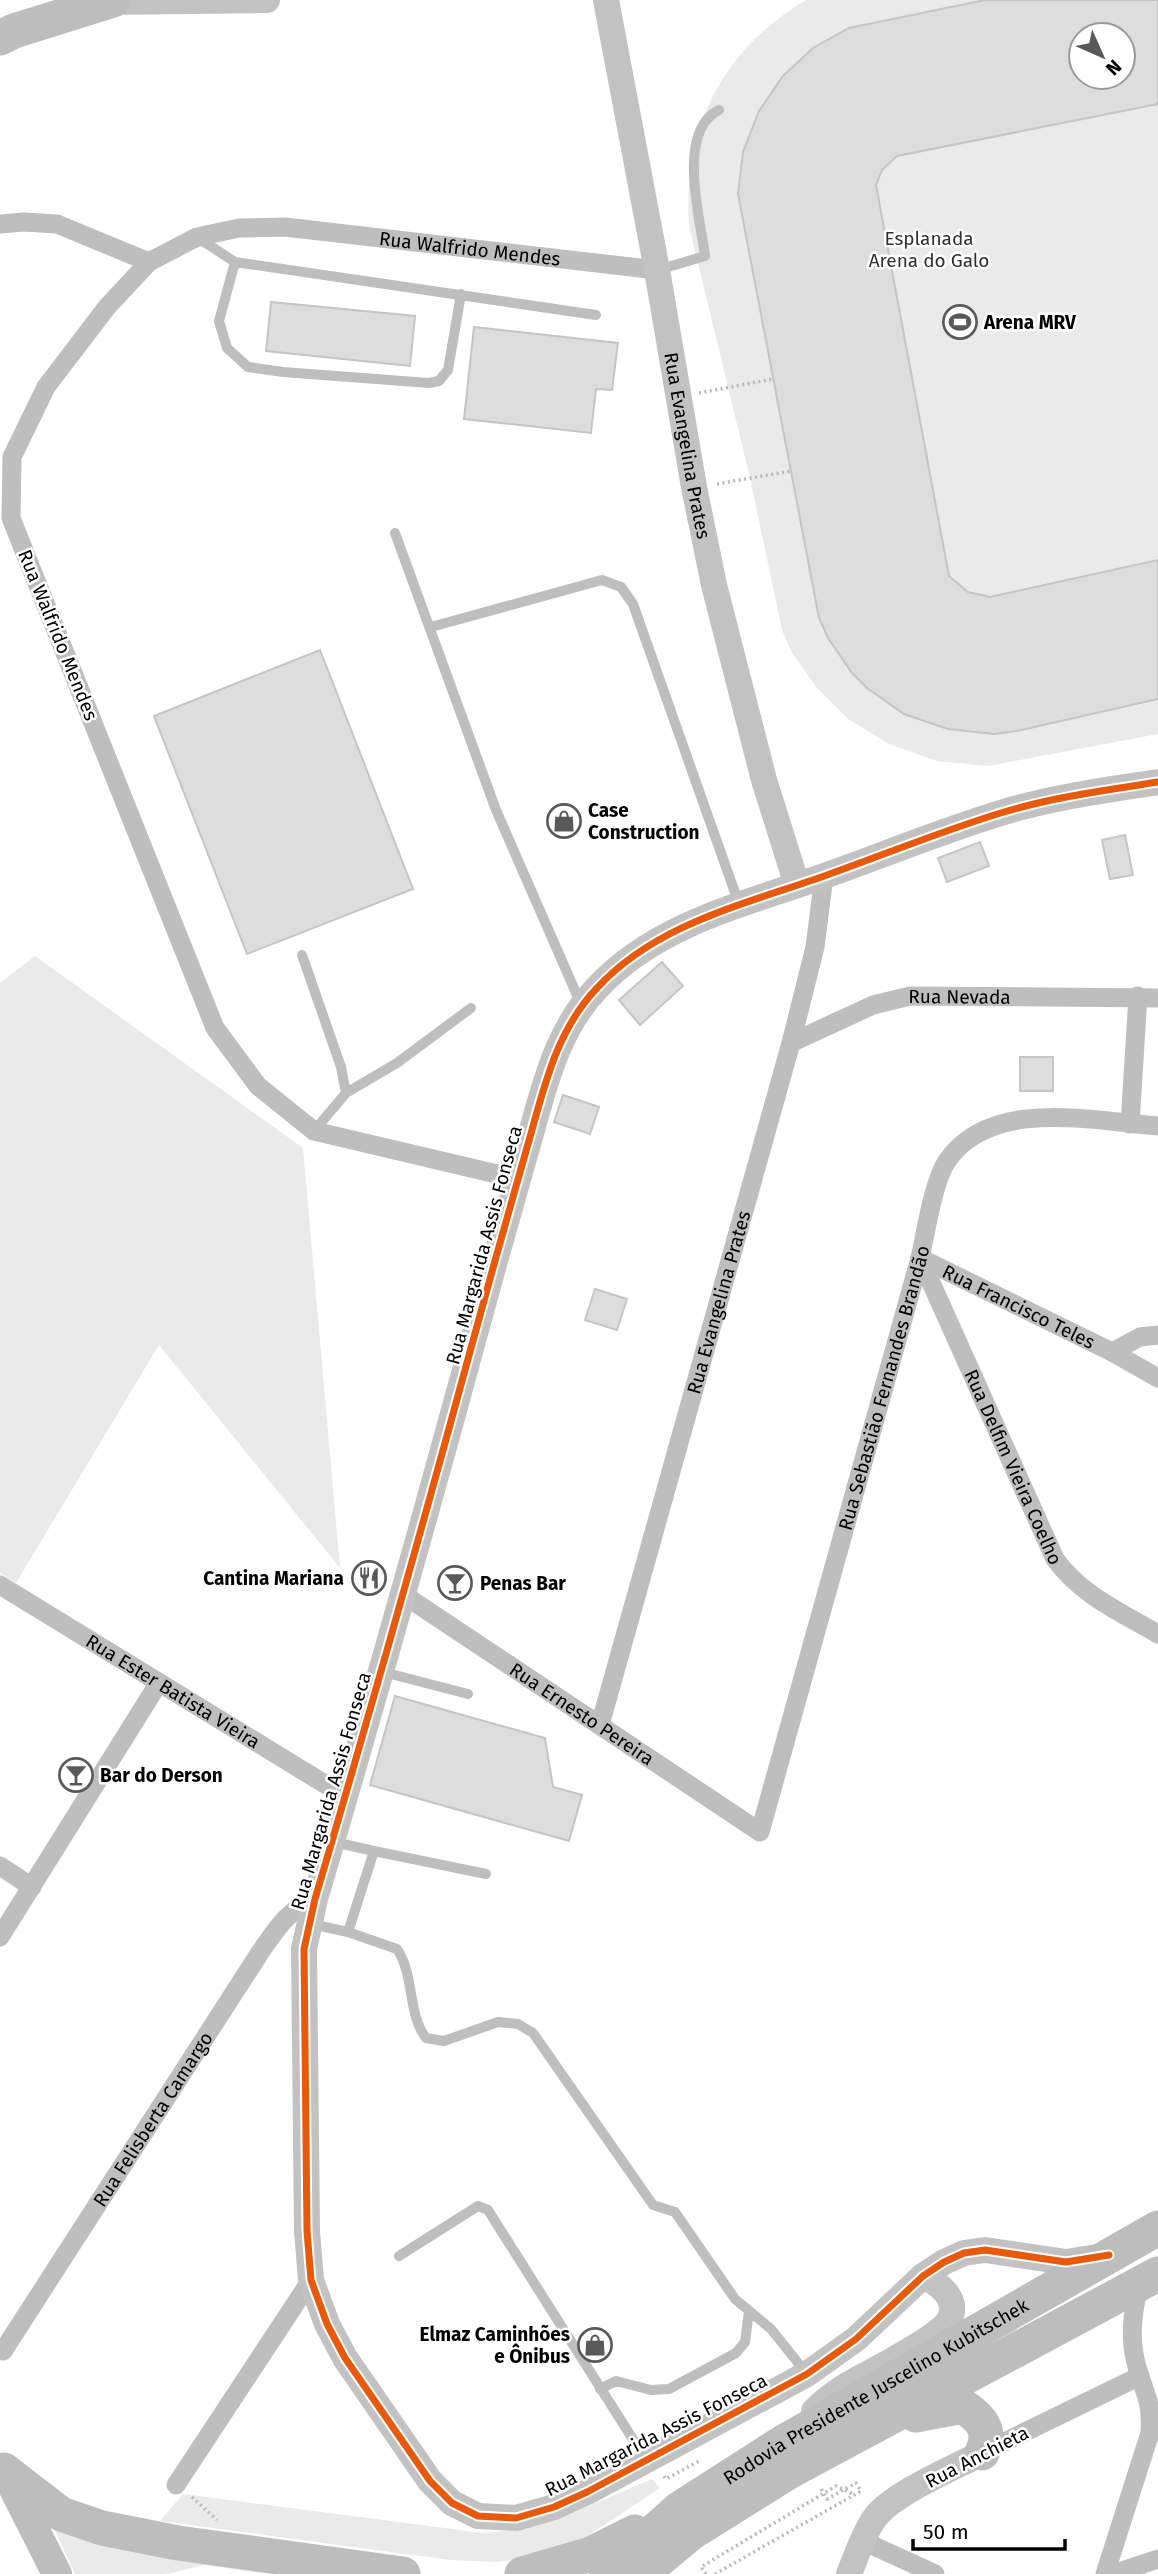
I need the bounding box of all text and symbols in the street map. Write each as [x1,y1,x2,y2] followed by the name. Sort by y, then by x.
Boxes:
[1067,21,1137,91] north arrow
[1101,55,1126,80] text: N
[378,226,562,270] street label: Rua Walfrido Mendes
[869,227,989,272] park label: Esplanada Arena do Galo
[941,303,979,341] sports icon: Arena MRV
[983,311,1077,334] place label: Arena MRV
[660,351,716,541] street label: Rua Evangelina Prates
[13,546,103,724] street label: Rua Walfrido Mendes
[588,799,699,844] place label: Case Construction
[545,802,583,840] shop icon: Case Construction
[908,984,1011,1008] street label: Rua Nevada
[441,1123,527,1367] street label: Rua Margarida Assis Fonseca
[682,1208,755,1396] street label: Rua Evangelina Prates
[833,1243,934,1533] street label: Rua Sebastião Fernandes Brandão
[939,1259,1099,1353] street label: Rua Francisco Teles
[960,1366,1068,1568] street label: Rua Delfim Vieira Coelho
[350,1559,388,1597] restaurant icon: Cantina Mariana
[436,1564,474,1602] bar icon: Penas Bar
[203,1567,344,1590] place label: Cantina Mariana
[480,1572,566,1595] place label: Penas Bar
[82,1629,264,1753] street label: Rua Ester Batista Vieira
[506,1657,659,1770] street label: Rua Ernesto Pereira
[286,1669,376,1913] street label: Rua Margarida Assis Fonseca
[57,1756,95,1794] bar icon: Bar do Derson
[100,1764,223,1787] place label: Bar do Derson
[88,2027,217,2211] street label: Rua Felisberta Camargo
[719,2293,1032,2489] street label: Rodovia Presidente Juscelino Kubitschek
[420,2323,570,2368] place label: Elmaz Caminhões e Ônibus
[576,2326,614,2364] shop icon: Elmaz Caminhões e Ônibus
[541,2369,771,2501] street label: Rua Margarida Assis Fonseca
[921,2421,1033,2493] street label: Rua Anchieta
[913,2508,1065,2552] scale bar
[923,2519,969,2545] text: 50 m

